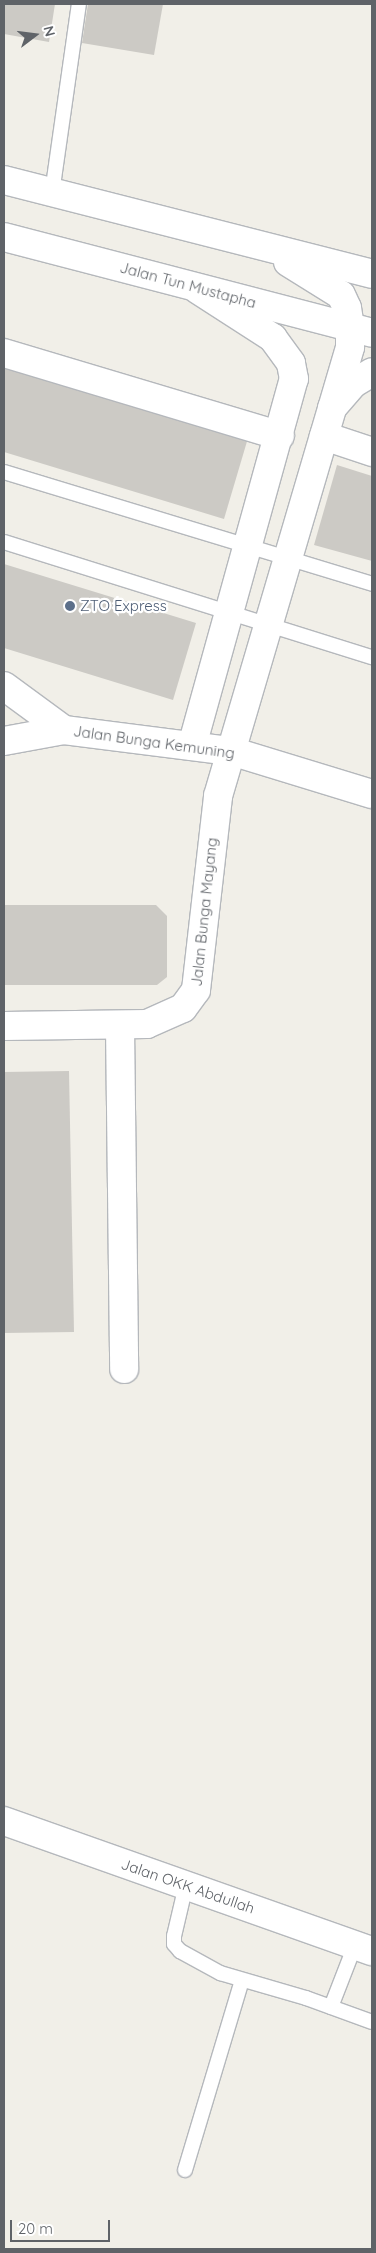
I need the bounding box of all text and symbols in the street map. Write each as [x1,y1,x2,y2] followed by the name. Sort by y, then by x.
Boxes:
[10,10,60,60] north arrow
[39,24,60,38] text: N
[118,258,258,312] street label: Jalan Tun Mustapha
[80,597,167,615] place label: ZTO Express
[64,600,76,612] marker: ZTO Express
[72,722,236,762] street label: Jalan Bunga Kemuning
[187,837,221,987] street label: Jalan Bunga Mayang
[119,1855,257,1917] street label: Jalan OKK Abdullah
[12,2210,112,2242] scale bar
[18,2219,53,2238] text: 20 m

